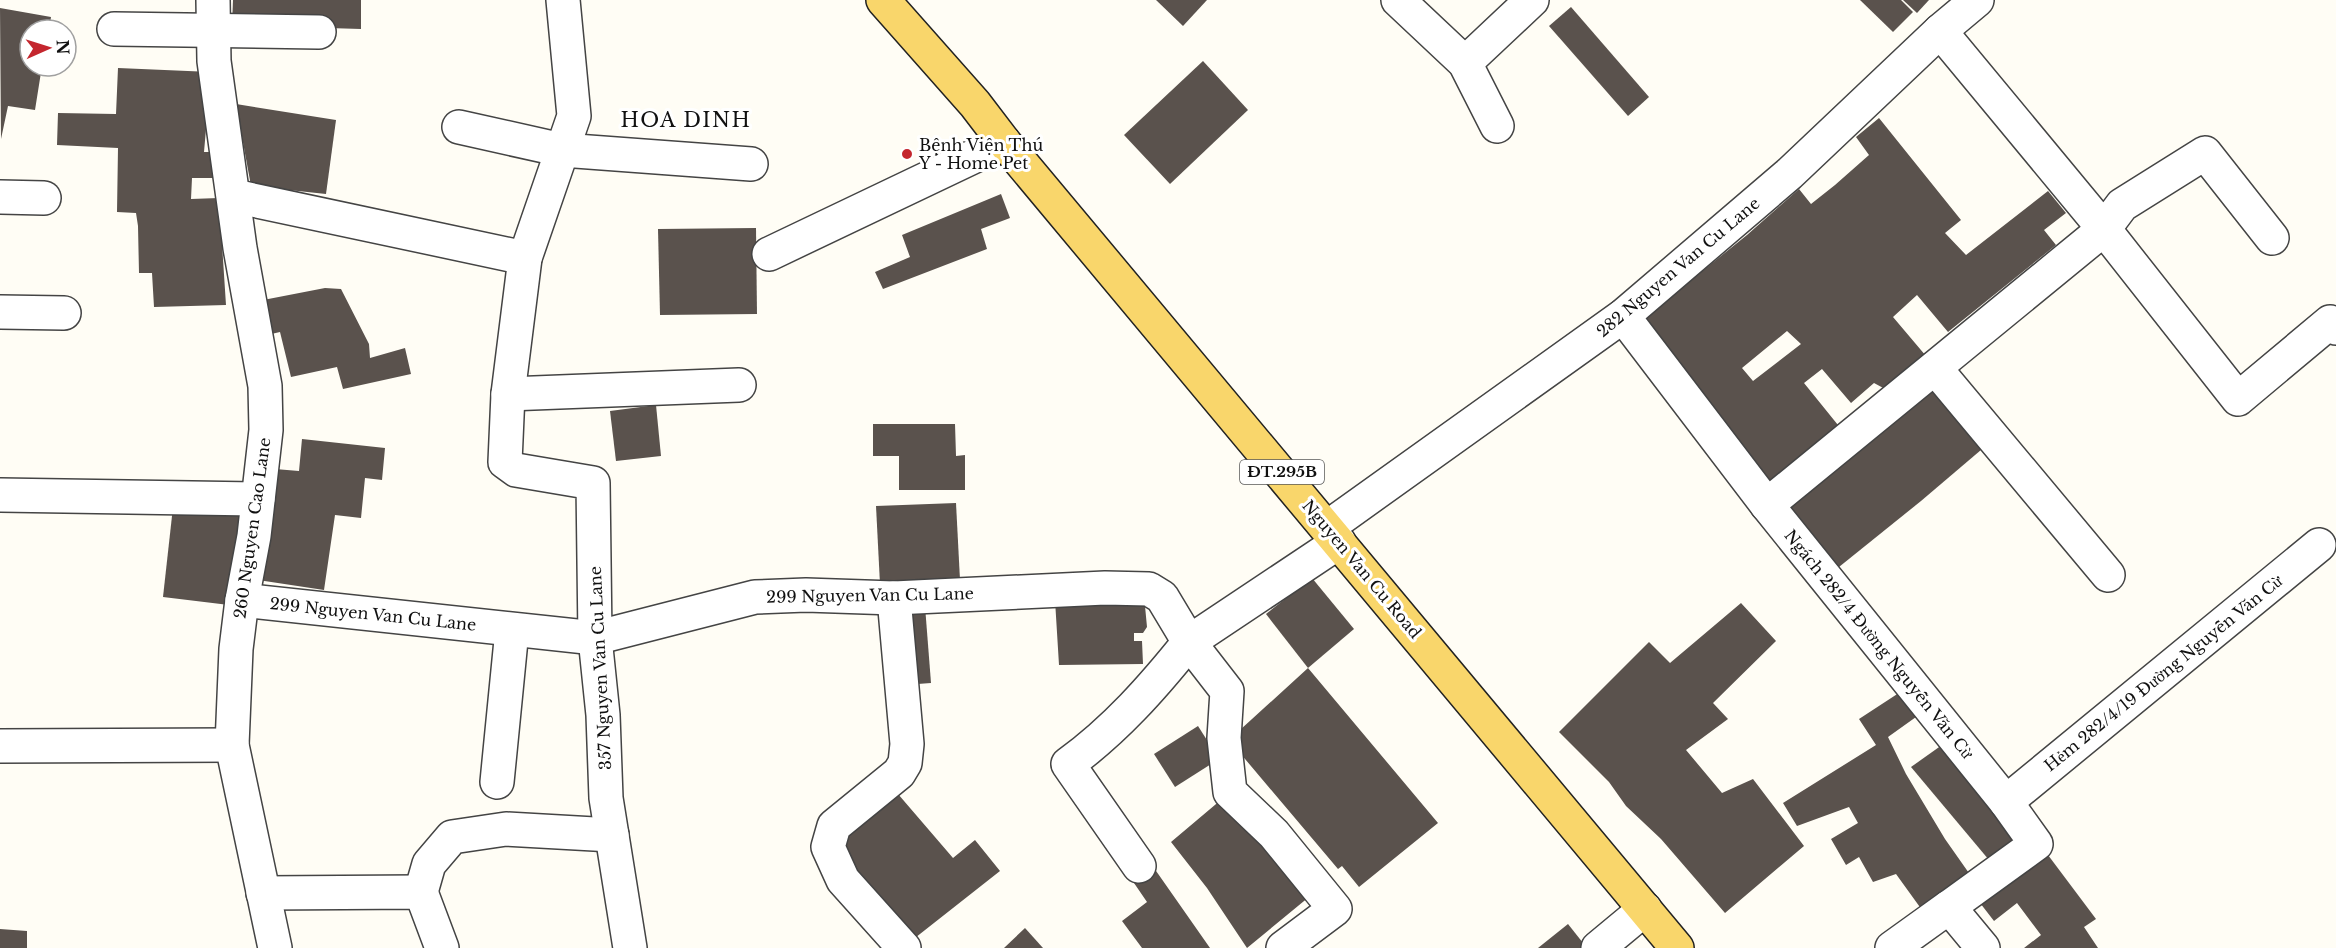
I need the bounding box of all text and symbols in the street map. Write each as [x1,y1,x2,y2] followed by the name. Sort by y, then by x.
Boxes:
[18,18,78,78] north arrow
[53,39,73,55] text: N
[620,108,752,132] district label: HOA DINH
[918,135,1043,173] place label: Bệnh Viện Thú Y - Home Pet
[900,147,914,161] marker: Bệnh Viện Thú Y - Home Pet
[1592,193,1764,341] street label: 282 Nguyen Van Cu Lane
[229,436,275,620] street label: 260 Nguyen Cao Lane
[1240,460,1324,484] road number: ĐT.295B
[1298,496,1426,642] street label: Nguyen Van Cu Road
[1780,526,1978,763] street label: Ngách 282/4 Đường Nguyễn Văn Cừ
[585,566,615,770] street label: 357 Nguyen Van Cu Lane
[2040,570,2287,775] street label: Hẻm 282/4/19 Đường Nguyễn Văn Cừ
[766,583,974,607] street label: 299 Nguyen Van Cu Lane
[269,593,477,635] street label: 299 Nguyen Van Cu Lane

